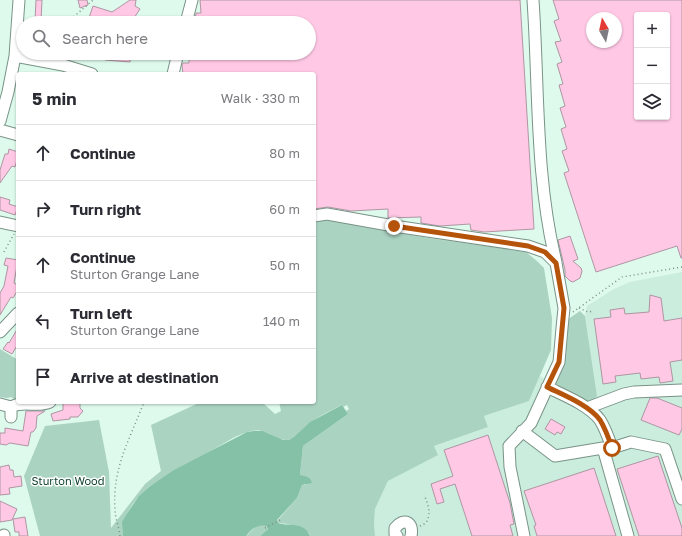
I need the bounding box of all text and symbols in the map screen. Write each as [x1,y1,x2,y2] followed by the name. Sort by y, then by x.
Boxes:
[586,12,622,48] north arrow
[634,12,670,120] map controls
[634,12,670,48] button: +
[16,16,316,60] search box
[30,27,52,49] icon: search
[62,29,148,47] text: Search here
[634,48,670,84] button: −
[634,84,670,120] button: layers
[32,88,76,109] text: 5 min
[221,90,300,106] text: Walk · 330 m
[32,142,54,164] icon: ahead
[70,144,136,162] text: Continue
[269,145,300,161] text: 80 m
[32,198,54,220] icon: right
[70,200,141,218] text: Turn right
[269,201,300,217] text: 60 m
[385,217,403,235] route end
[70,248,136,266] text: Continue
[32,254,54,276] icon: ahead
[270,257,300,273] text: 50 m
[70,266,199,282] text: Sturton Grange Lane
[70,304,132,322] text: Turn left
[32,310,54,332] icon: left
[263,313,300,329] text: 140 m
[70,322,199,338] text: Sturton Grange Lane
[32,366,54,388] icon: arrive
[70,368,219,386] text: Arrive at destination
[603,439,621,457] route start
[32,474,105,487] park label: Sturton Wood

